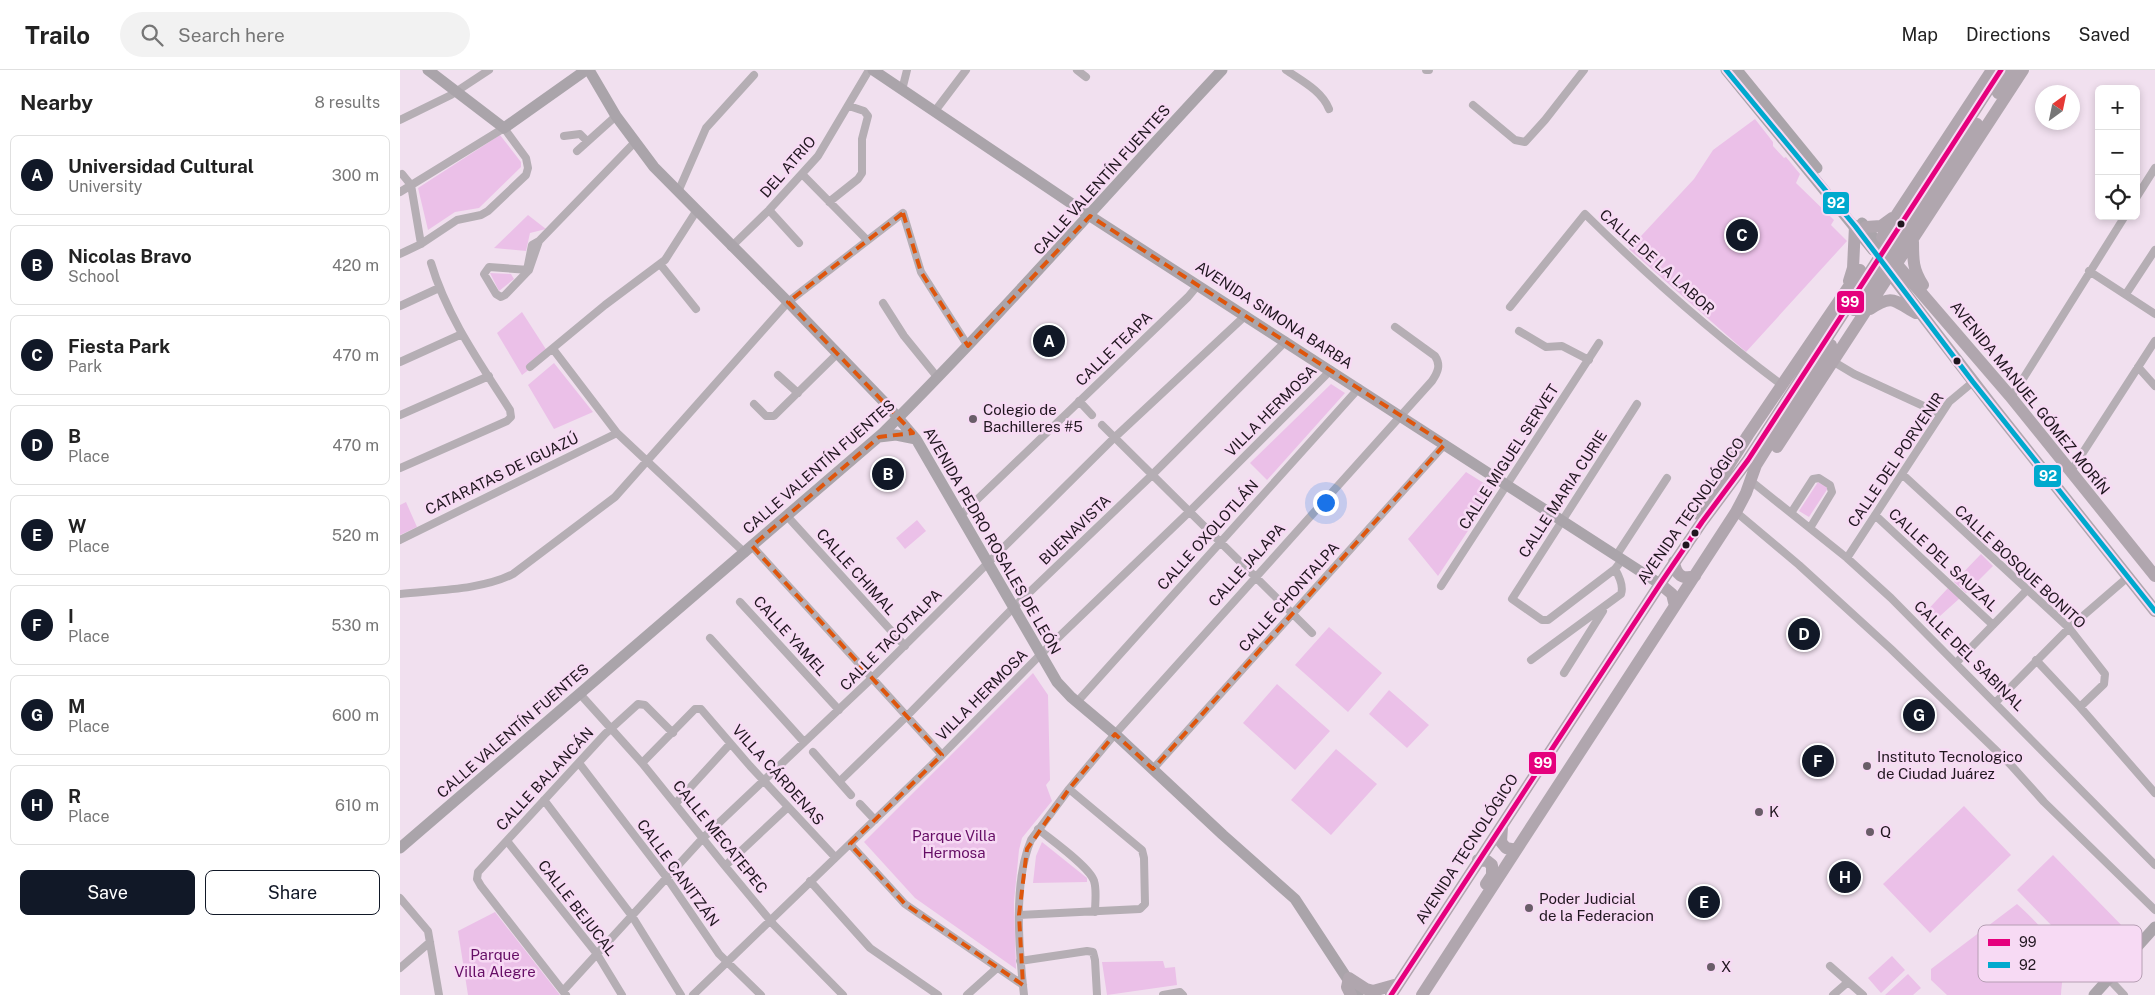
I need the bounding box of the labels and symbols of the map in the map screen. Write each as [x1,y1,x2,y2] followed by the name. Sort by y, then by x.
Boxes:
[2035,85,2080,130] north arrow
[1030,101,1173,258] street label: CALLE VALENTÍN FUENTES
[756,133,819,201] street label: DEL ATRIO
[1822,191,1850,215] line badge: 92
[1827,195,1845,211] text: 92
[1597,206,1718,318] street label: CALLE DE LA LABOR
[1726,216,1758,254] pin: C
[1896,219,1906,229] unlabelled marker
[1193,257,1356,372] street label: AVENIDA SIMONA BARBA
[1836,290,1865,314] line badge: 99
[1841,294,1859,310] text: 99
[1947,297,2114,498] street label: AVENIDA MANUEL GÓMEZ MORÍN
[1072,308,1155,389] street label: CALLE TEAPA
[1033,322,1065,360] pin: A
[1952,356,1962,366] unlabelled marker
[1222,361,1320,460] street label: VILLA HERMOSA
[1455,381,1562,532] street label: CALLE MIGUEL SERVET
[1844,389,1947,530] street label: CALLE DEL PORVENIR
[739,396,898,537] street label: CALLE VALENTÍN FUENTES
[983,401,1083,435] place label: Colegio de Bachilleres #5
[967,413,979,425] marker: Colegio de Bachilleres #5
[920,424,1065,657] street label: AVENIDA PEDRO ROSALES DE LEÓN
[1515,427,1610,561] street label: CALLE MARIA CURIE
[422,428,581,518] street label: CATARATAS DE IGUAZÚ
[1633,434,1748,587] street label: AVENIDA TECNOLÓGICO
[872,455,904,493] pin: B
[2033,464,2062,488] line badge: 92
[2039,468,2057,484] text: 92
[1154,476,1262,593] street label: CALLE OXOLOTLÁN
[1313,490,1339,516] your location
[1035,491,1114,568] street label: BUENAVISTA
[1951,502,2089,632] street label: CALLE BOSQUE BONITO
[1885,505,2001,614] street label: CALLE DEL SAUZAL
[1205,519,1289,610] street label: CALLE JALAPA
[813,525,899,618] street label: CALLE CHIMAL
[1690,528,1700,538] unlabelled marker
[1235,538,1342,655] street label: CALLE CHONTALPA
[1681,540,1691,550] unlabelled marker
[836,585,945,694] street label: CALLE TACOTALPA
[750,592,830,679] street label: CALLE YAMEL
[1911,597,2028,714] street label: CALLE DEL SABINAL
[1788,615,1820,653] pin: D
[933,645,1031,744] street label: VILLA HERMOSA
[433,660,592,801] street label: CALLE VALENTÍN FUENTES
[1903,696,1935,734] pin: G
[729,721,828,828] street label: VILLA CÁRDENAS
[493,724,597,834] street label: CALLE BALANCÁN
[1802,742,1834,780] pin: F
[1877,748,2023,782] place label: Instituto Tecnologico de Ciudad Juárez
[1528,751,1557,775] line badge: 99
[1534,755,1552,771] text: 99
[1861,760,1873,772] marker: Instituto Tecnologico de Ciudad Juárez
[1411,770,1521,927] street label: AVENIDA TECNOLÓGICO
[670,777,771,897] street label: CALLE MECATEPEC
[1769,803,1779,820] place label: K
[1753,806,1765,818] marker: K
[634,816,723,929] street label: CALLE CANITZÁN
[1880,823,1891,840] place label: Q
[1864,826,1876,838] marker: Q
[912,827,996,861] park label: Parque Villa Hermosa
[535,857,620,959] street label: CALLE BEJUCAL
[1829,858,1861,896] pin: H
[1688,883,1720,921] pin: E
[1539,890,1654,924] place label: Poder Judicial de la Federacion
[1523,902,1535,914] marker: Poder Judicial de la Federacion
[1978,925,2142,982] legend
[2019,934,2037,950] text: 99
[454,946,536,980] park label: Parque Villa Alegre
[2019,957,2036,973] text: 92
[1721,958,1731,975] place label: X
[1705,961,1717,973] marker: X

